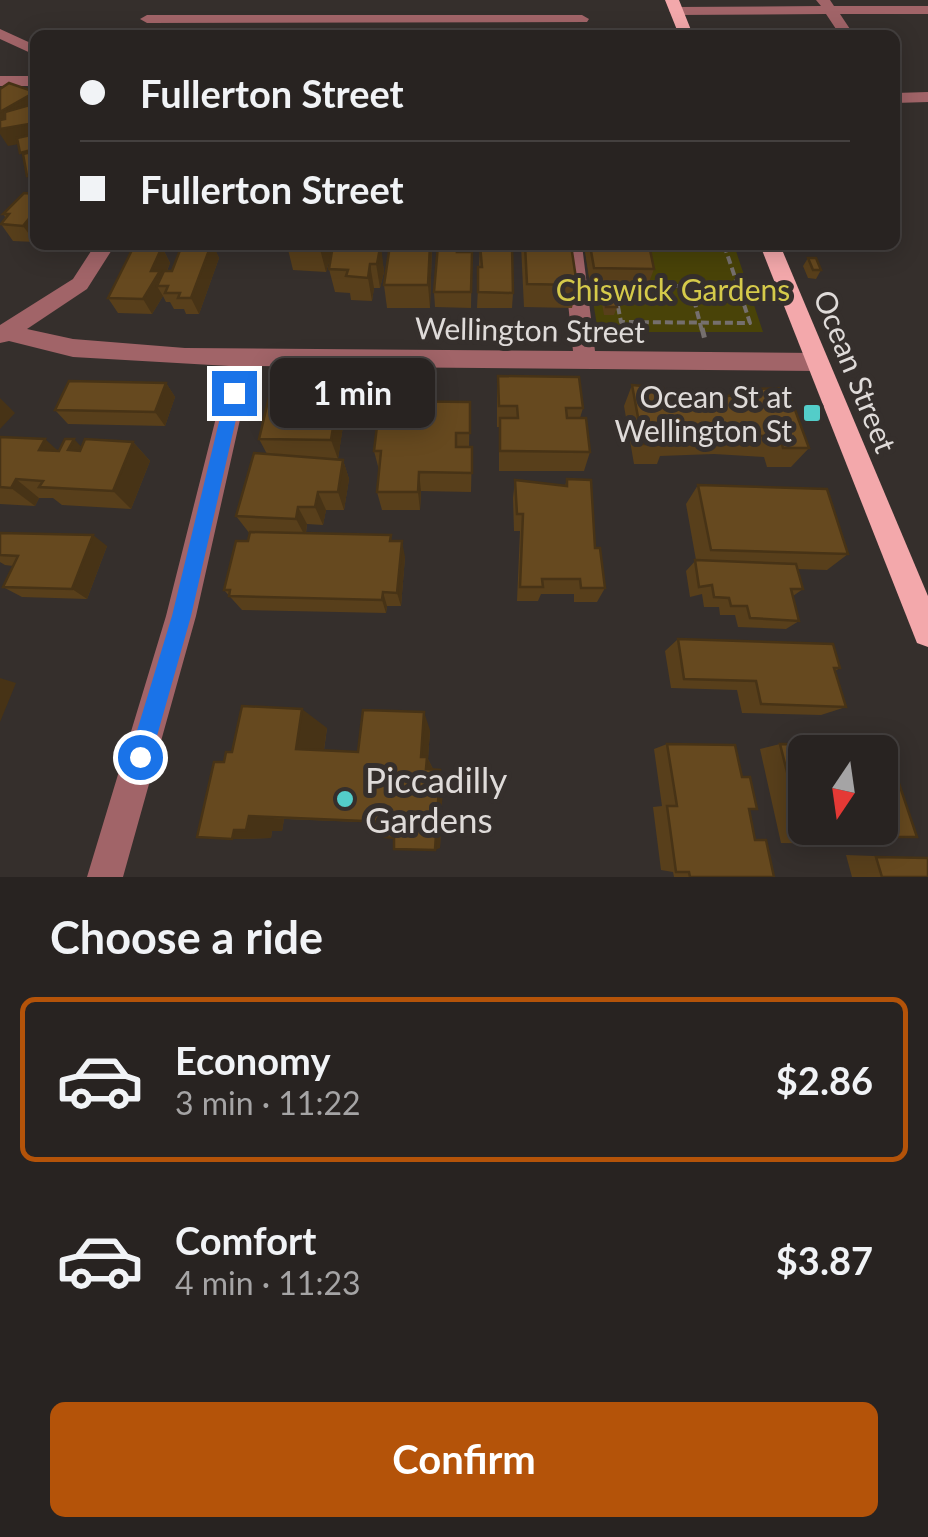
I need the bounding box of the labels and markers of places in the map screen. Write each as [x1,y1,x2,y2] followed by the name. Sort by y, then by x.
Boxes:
[615,378,792,448] place label: Ocean St at Wellington St
[801,402,823,424] marker: Ocean St at Wellington St
[365,758,507,840] place label: Piccadilly Gardens
[334,788,356,810] marker: Piccadilly Gardens

